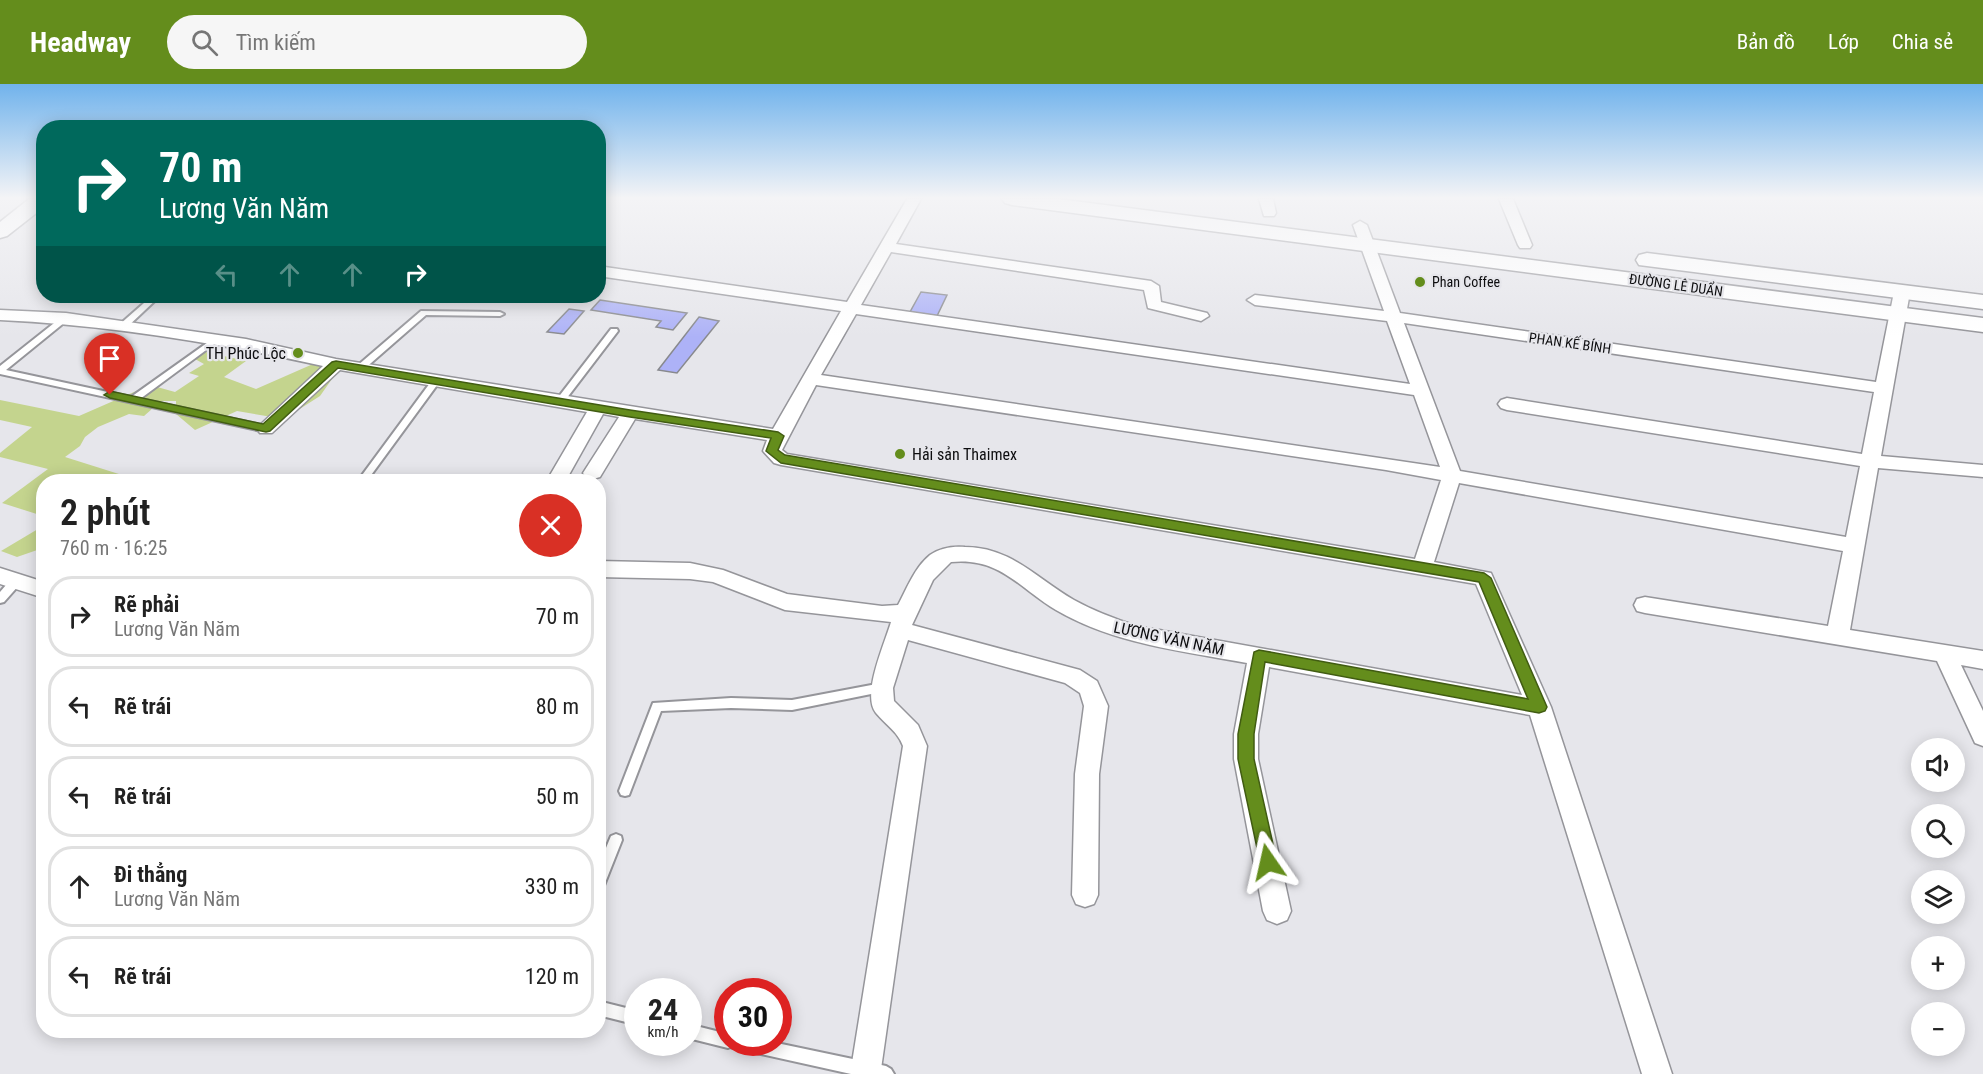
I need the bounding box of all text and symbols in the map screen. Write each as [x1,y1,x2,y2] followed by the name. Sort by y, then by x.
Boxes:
[167,15,587,69] search box
[30,26,131,59] text: Headway
[188,26,221,59] icon: search
[236,30,316,55] text: Tìm kiếm
[1737,30,1795,54] text: Bản đồ
[1828,30,1859,54] text: Lớp
[1892,30,1953,54] text: Chia sẻ
[159,143,242,192] text: 70 m
[60,144,138,222] icon: right
[159,193,329,225] text: Lương Văn Năm
[210,258,243,291] icon: left
[273,258,306,291] icon: ahead
[336,258,369,291] icon: ahead
[399,258,432,291] icon: right
[1628,269,1724,299] street label: ĐƯỜNG LÊ DUẨN
[1432,274,1500,290] place label: Phan Coffee
[1413,275,1427,289] marker: Phan Coffee
[1528,327,1612,357] street label: PHAN KẾ BÍNH
[84,333,135,395] pin
[93,342,126,375] icon: arrive
[206,344,286,363] place label: TH Phúc Lộc
[291,346,305,360] marker: TH Phúc Lộc
[912,445,1017,464] place label: Hải sản Thaimex
[893,447,907,461] marker: Hải sản Thaimex
[60,492,150,534] text: 2 phút
[519,494,582,557] button: close
[60,536,167,560] text: 760 m · 16:25
[114,592,179,617] text: Rẽ phải
[63,600,96,633] icon: right
[536,604,579,629] text: 70 m
[114,617,240,641] text: Lương Văn Năm
[1112,618,1226,659] street label: LƯƠNG VĂN NĂM
[63,690,96,723] icon: left
[114,694,171,719] text: Rẽ trái
[536,694,579,719] text: 80 m
[1911,738,1965,1056] map controls
[1911,738,1965,792] button: sound
[63,780,96,813] icon: left
[114,784,171,809] text: Rẽ trái
[536,784,579,809] text: 50 m
[1911,804,1965,858] button: search
[1236,830,1300,894] position arrow
[114,862,187,887] text: Đi thẳng
[63,870,96,903] icon: ahead
[1911,870,1965,924] button: layers
[525,874,579,899] text: 330 m
[114,887,240,911] text: Lương Văn Năm
[1911,936,1965,990] button: +
[63,960,96,993] icon: left
[114,964,171,989] text: Rẽ trái
[525,964,579,989] text: 120 m
[714,978,792,1056] speed limit sign: 30
[648,992,678,1027] text: 24
[1911,1002,1965,1056] button: −
[648,1023,678,1041] text: km/h

